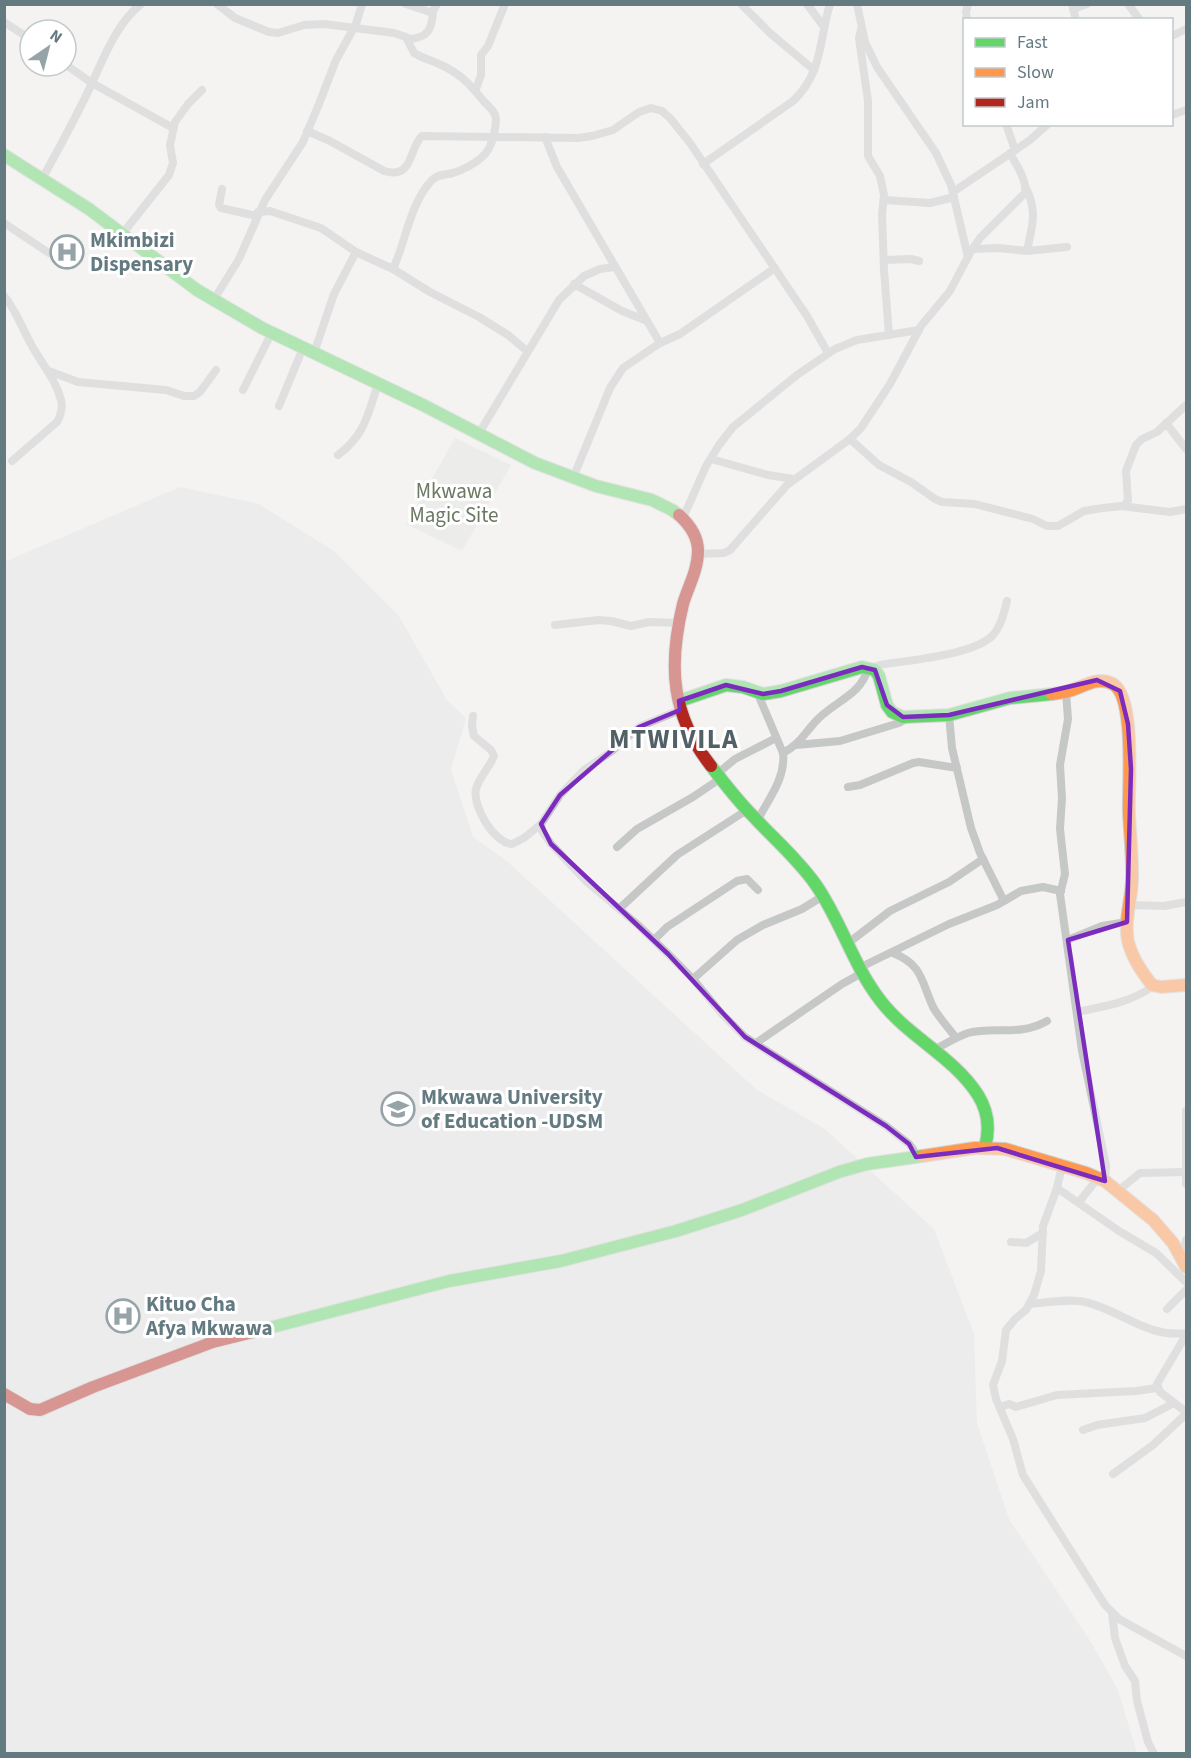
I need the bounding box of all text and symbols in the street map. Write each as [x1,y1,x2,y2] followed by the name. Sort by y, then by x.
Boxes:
[18,18,78,78] north arrow
[963,18,1173,126] legend
[45,24,67,49] text: N
[1017,30,1048,55] text: Fast
[1017,60,1054,85] text: Slow
[1017,90,1050,115] text: Jam
[90,225,193,279] place label: Mkimbizi Dispensary
[49,234,85,270] hospital icon: Mkimbizi Dispensary
[410,476,498,530] park label: Mkwawa Magic Site
[609,720,739,759] district label: MTWIVILA
[421,1082,603,1136] place label: Mkwawa University of Education -UDSM
[380,1091,416,1127] school or university icon: Mkwawa University of Education -UDSM
[145,1289,273,1343] place label: Kituo Cha Afya Mkwawa
[105,1298,141,1334] hospital icon: Kituo Cha Afya Mkwawa

